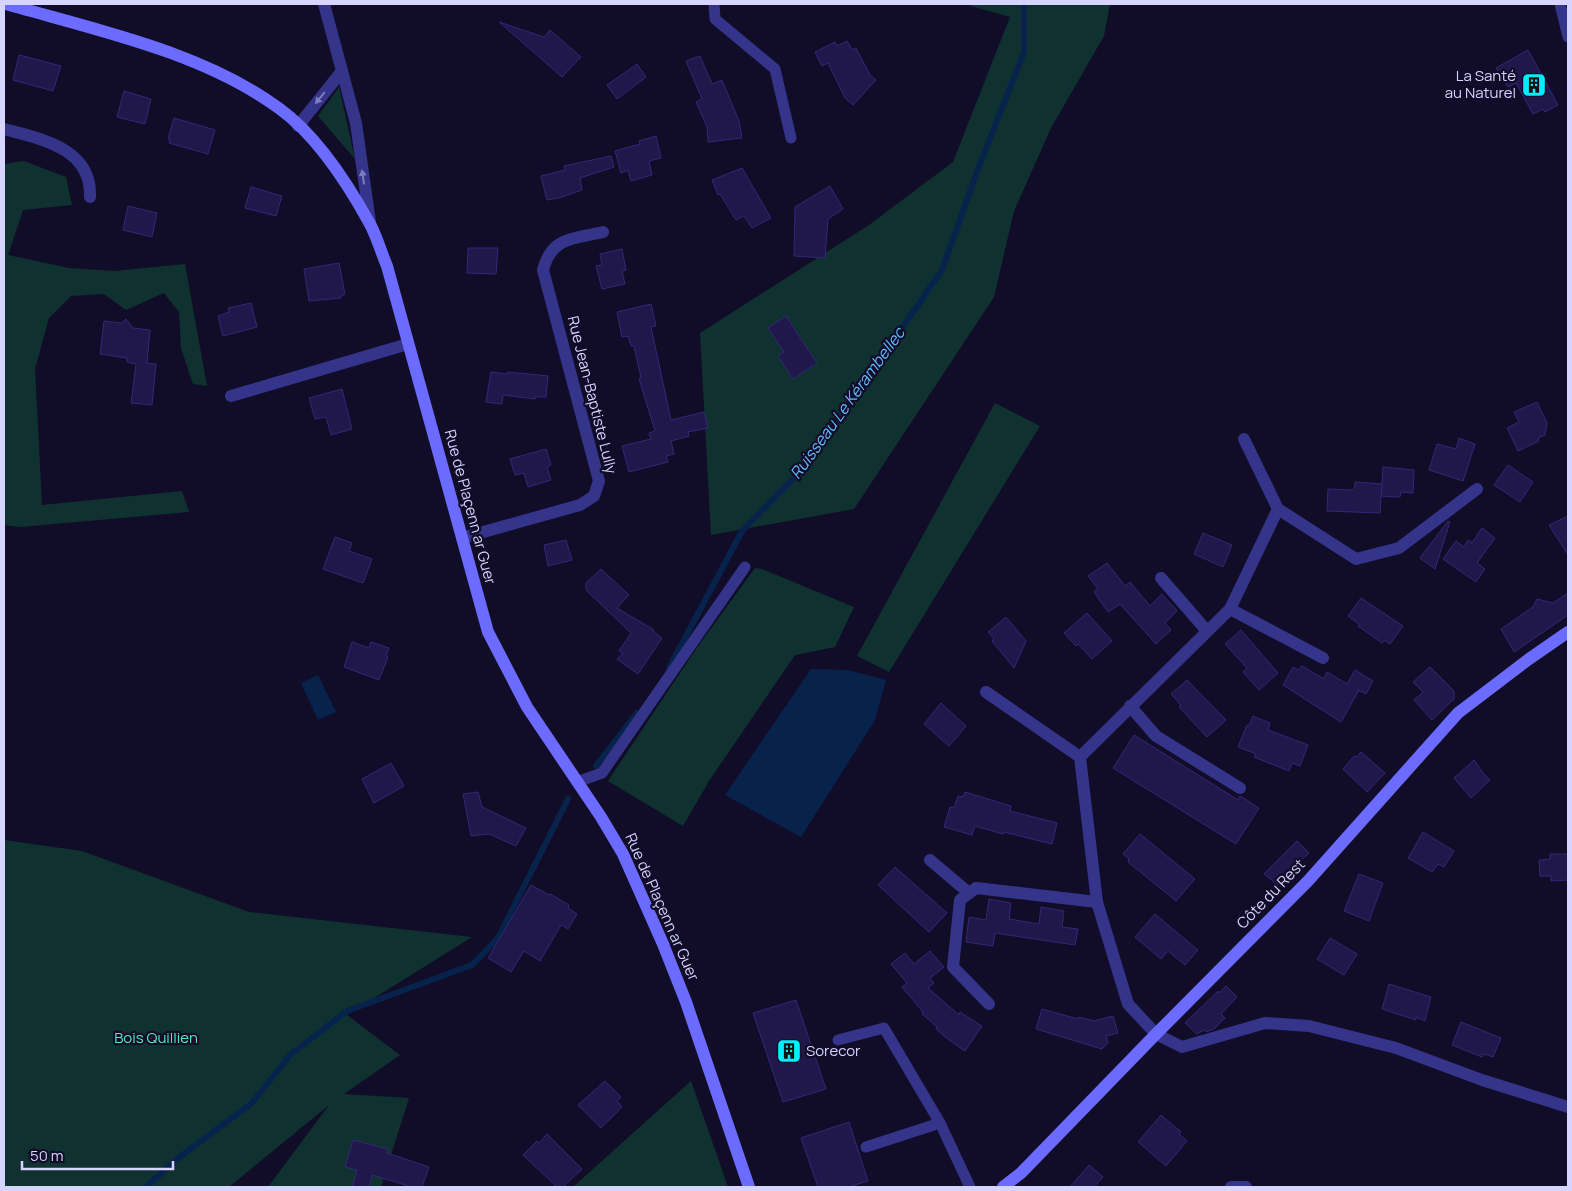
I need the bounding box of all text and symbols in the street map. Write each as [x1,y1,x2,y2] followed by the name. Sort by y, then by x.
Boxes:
[1445,65,1516,103] place label: La Santé au Naturel
[1521,72,1547,98] building icon: La Santé au Naturel
[315,91,326,104] one-way arrow
[359,168,367,184] one-way arrow
[563,314,622,476] street label: Rue Jean-Baptiste Lully
[784,322,910,483] water label: Ruisseau Le Kérambellec
[440,427,501,587] street label: Rue de Plaçenn ar Guer
[620,830,705,984] street label: Rue de Plaçenn ar Guer
[1232,854,1309,933] street label: Côte du Rest
[114,1027,198,1048] park label: Bois Quillien
[776,1038,802,1064] building icon: Sorecor
[806,1040,861,1061] place label: Sorecor
[22,1138,174,1170] scale bar
[30,1145,64,1166] text: 50 m

